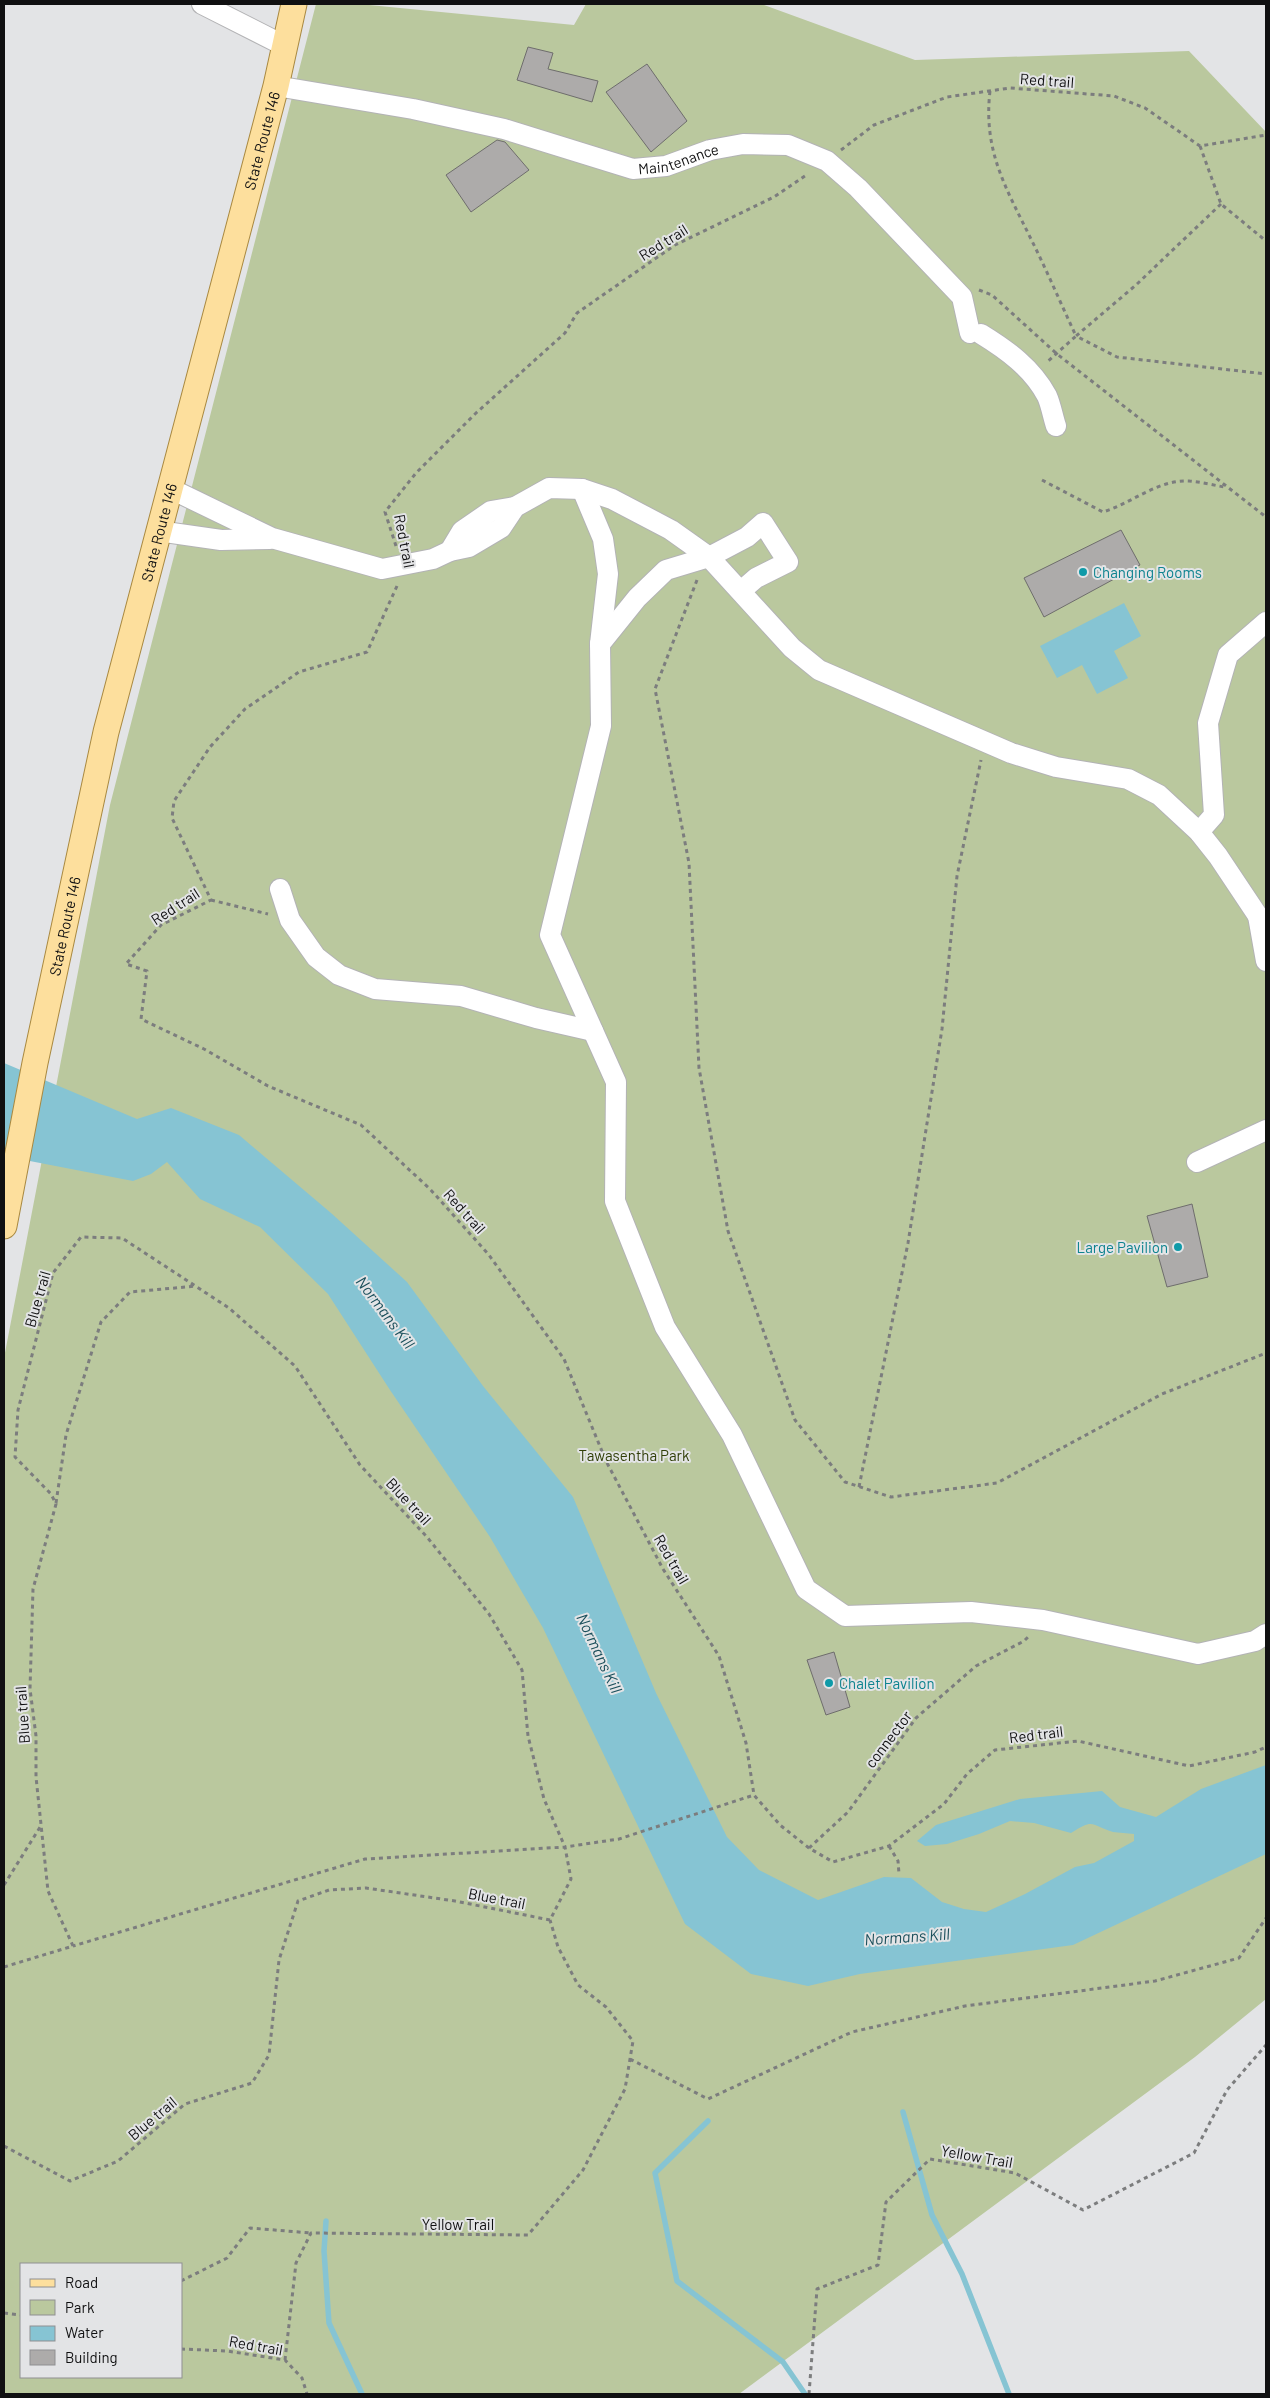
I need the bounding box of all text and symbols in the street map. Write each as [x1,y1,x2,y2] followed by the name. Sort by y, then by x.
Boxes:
[1019,69,1075,91] street label: Red trail
[240,89,283,192] street label: State Route 146
[637,140,720,177] street label: Maintenance
[635,220,691,264] street label: Red trail
[137,481,180,583] street label: State Route 146
[391,513,419,569] street label: Red trail
[1093,563,1202,581] place label: Changing Rooms
[1077,566,1089,578] marker: Changing Rooms
[45,875,84,977] street label: State Route 146
[147,884,203,928] street label: Red trail
[440,1185,490,1237] street label: Red trail
[1077,1238,1168,1256] place label: Large Pavilion
[1172,1241,1184,1253] marker: Large Pavilion
[20,1269,54,1329] street label: Blue trail
[353,1272,420,1352] water label: Normans Kill
[578,1446,690,1464] park label: Tawasentha Park
[383,1474,435,1528] street label: Blue trail
[651,1531,693,1587] street label: Red trail
[573,1610,627,1696] water label: Normans Kill
[839,1674,935,1692] place label: Chalet Pavilion
[823,1677,835,1689] marker: Chalet Pavilion
[11,1686,33,1744] street label: Blue trail
[861,1707,916,1771] street label: connector
[1008,1722,1064,1746] street label: Red trail
[467,1884,527,1912] street label: Blue trail
[864,1924,951,1948] water label: Normans Kill
[124,2093,180,2143] street label: Blue trail
[940,2141,1014,2171] street label: Yellow Trail
[422,2215,494,2233] street label: Yellow Trail
[20,2263,182,2378] legend
[65,2273,98,2291] text: Road
[65,2298,95,2316] text: Park
[65,2323,104,2341] text: Water
[228,2331,284,2359] street label: Red trail
[65,2348,118,2366] text: Building

